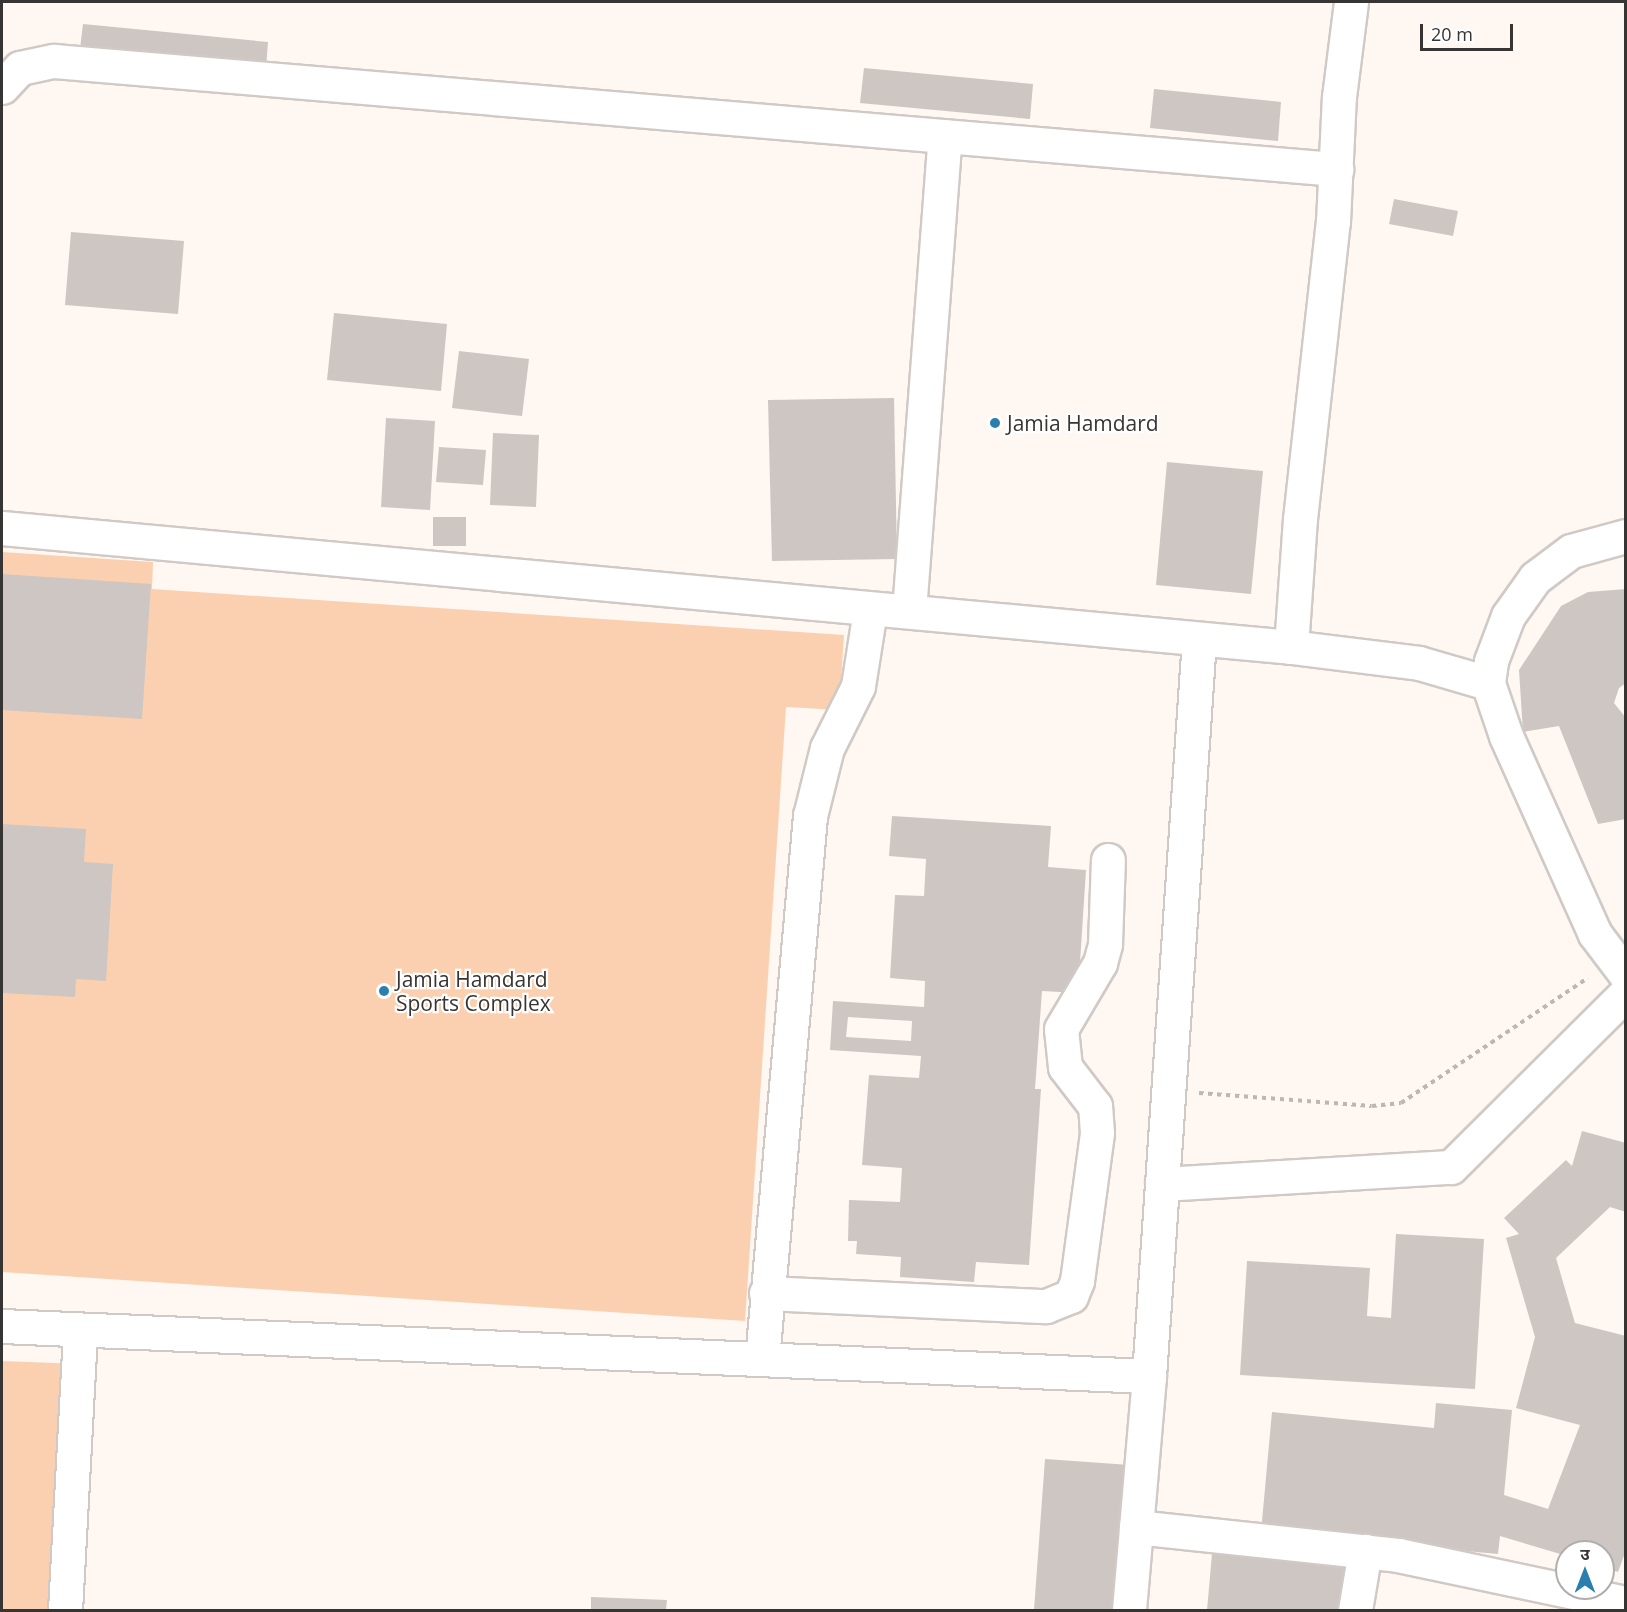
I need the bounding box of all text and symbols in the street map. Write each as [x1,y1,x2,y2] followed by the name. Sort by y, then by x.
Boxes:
[1423,12,1516,50] scale bar
[1431,22,1473,46] text: 20 m
[1007,410,1159,436] place label: Jamia Hamdard
[988,416,1002,430] marker: Jamia Hamdard
[396,966,551,1016] place label: Jamia Hamdard Sports Complex
[377,984,391,998] marker: Jamia Hamdard Sports Complex
[1555,1540,1615,1600] north arrow
[1580,1543,1590,1565] text: उ

